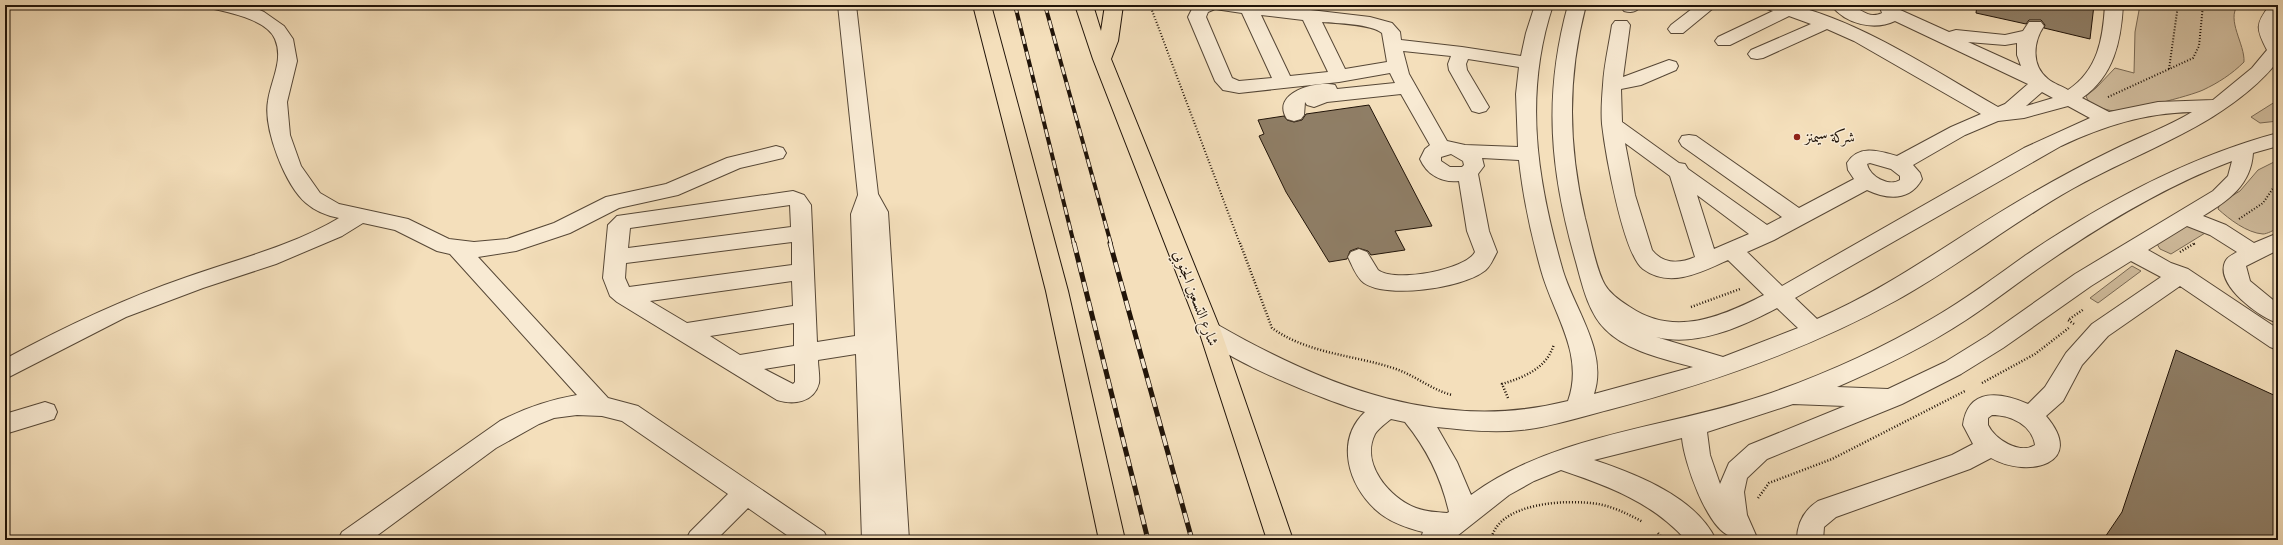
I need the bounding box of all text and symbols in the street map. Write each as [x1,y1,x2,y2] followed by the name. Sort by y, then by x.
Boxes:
[1803,128,1855,147] place label: شركة سيمنز
[1792,132,1802,142] marker: شركة سيمنز
[1166,248,1222,350] street label: شارع التسعين الجنوبي

